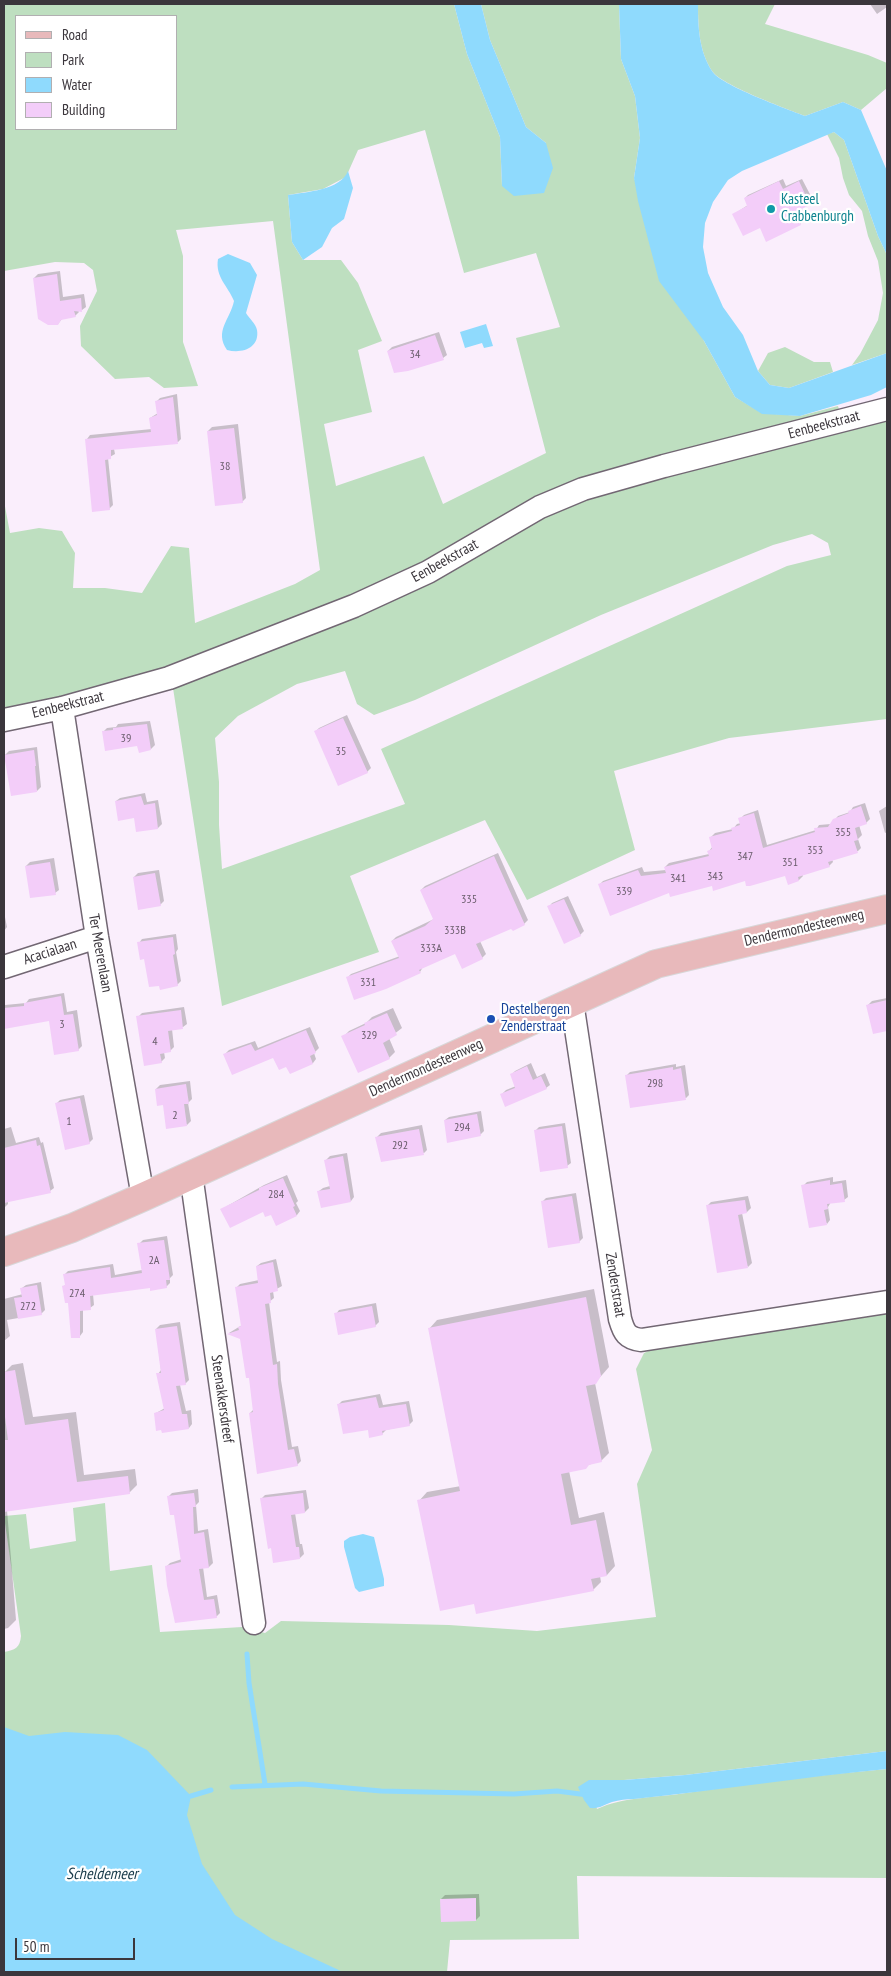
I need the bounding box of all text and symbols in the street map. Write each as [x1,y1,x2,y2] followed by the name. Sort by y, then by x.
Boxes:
[15,15,178,130] legend
[62,25,88,44] text: Road
[62,50,84,69] text: Park
[62,75,92,94] text: Water
[62,100,105,119] text: Building
[781,191,854,226] place label: Kasteel Crabbenburgh
[765,203,777,215] marker: Kasteel Crabbenburgh
[410,348,420,362] house number: 34
[786,407,862,443] street label: Eenbeekstraat
[220,460,230,474] house number: 38
[409,535,481,587] street label: Eenbeekstraat
[30,687,106,723] street label: Eenbeekstraat
[121,732,131,746] house number: 39
[336,745,346,759] house number: 35
[835,826,851,840] house number: 355
[807,844,823,858] house number: 353
[737,850,753,864] house number: 347
[782,856,798,870] house number: 351
[707,870,723,884] house number: 343
[670,872,686,886] house number: 341
[616,885,632,899] house number: 339
[461,893,477,907] house number: 335
[742,905,866,951] street label: Dendermondesteenweg
[84,912,116,994] street label: Ter Meerenlaan
[444,924,466,938] house number: 333B
[21,935,79,969] street label: Acacialaan
[420,942,442,956] house number: 333A
[360,976,376,990] house number: 331
[501,1001,570,1036] place label: Destelbergen Zenderstraat
[485,1013,497,1025] marker: Destelbergen Zenderstraat
[59,1018,65,1032] house number: 3
[361,1029,377,1043] house number: 329
[152,1035,158,1049] house number: 4
[367,1035,485,1101] street label: Dendermondesteenweg
[647,1077,663,1091] house number: 298
[172,1109,178,1123] house number: 2
[66,1115,72,1129] house number: 1
[454,1121,470,1135] house number: 294
[392,1139,408,1153] house number: 292
[268,1188,284,1202] house number: 284
[601,1251,629,1319] street label: Zenderstraat
[148,1254,160,1268] house number: 2A
[69,1287,85,1301] house number: 274
[20,1300,36,1314] house number: 272
[207,1354,237,1444] street label: Steenakkersdreef
[66,1864,138,1884] water label: Scheldemeer
[18,1928,138,1960] scale bar
[23,1937,49,1956] text: 50 m

